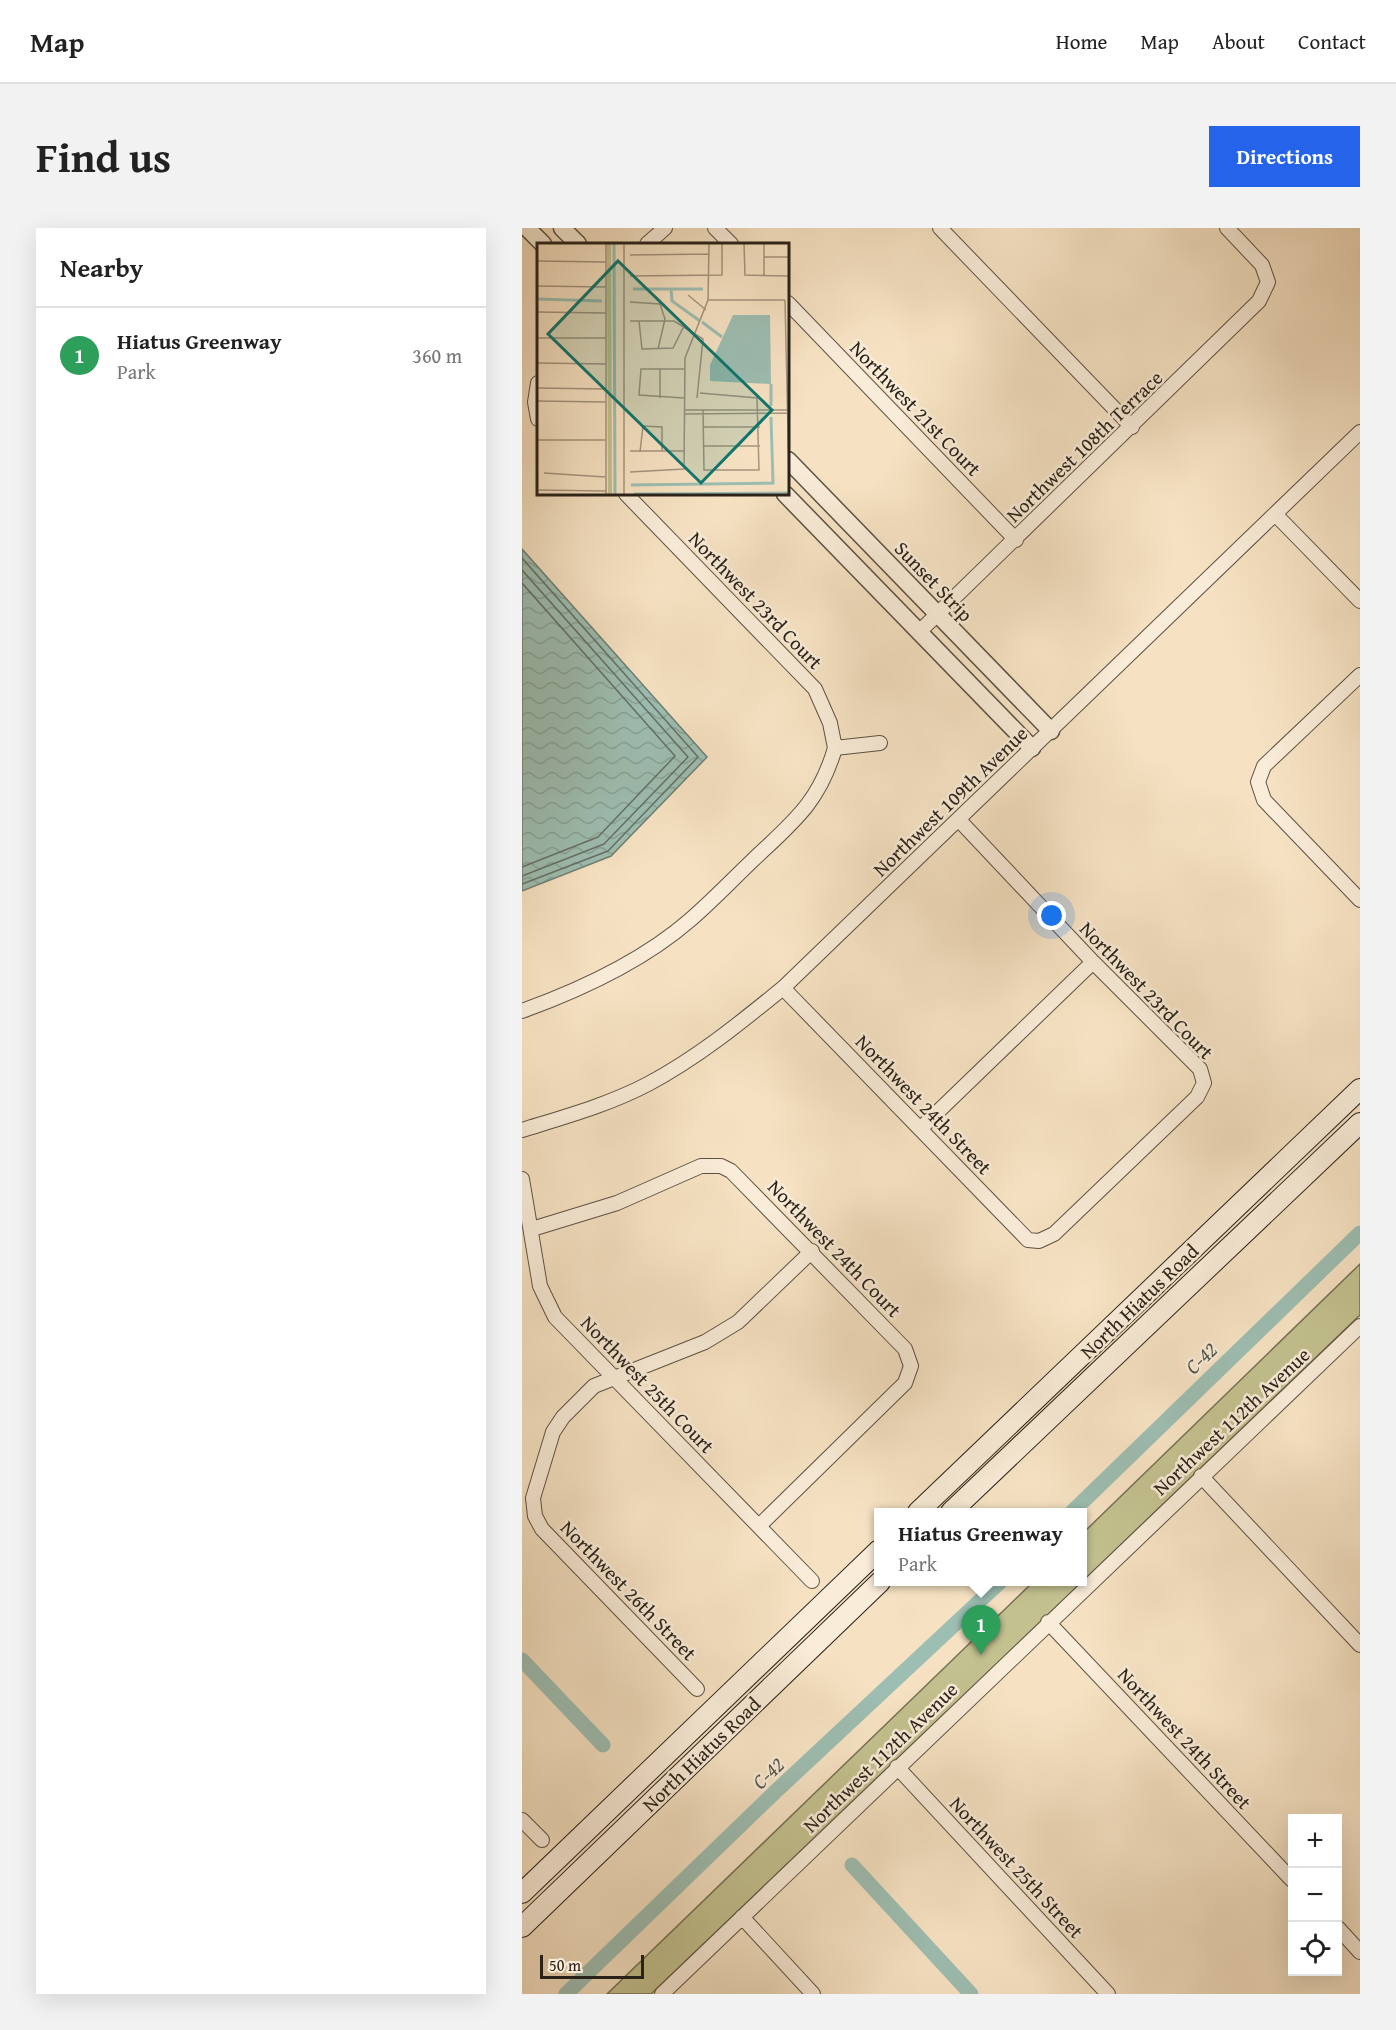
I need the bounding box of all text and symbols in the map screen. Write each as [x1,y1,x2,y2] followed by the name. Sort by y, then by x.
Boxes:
[30,21,84,62] text: Map
[1056,26,1107,57] text: Home
[1140,26,1179,57] text: Map
[1212,26,1265,57] text: About
[1298,26,1366,57] text: Contact
[36,126,171,187] text: Find us
[1209,126,1360,187] button: Directions
[537,243,789,495] inset map
[60,248,143,287] text: Nearby
[117,325,281,357] text: Hiatus Greenway
[844,334,988,482] street label: Northwest 21st Court
[74,341,85,370] text: 1
[412,341,462,370] text: 360 m
[117,357,156,386] text: Park
[999,363,1169,529] street label: Northwest 108th Terrace
[682,524,830,676] street label: Northwest 23rd Court
[888,534,980,628] street label: Sunset Strip
[866,719,1034,883] street label: Northwest 109th Avenue
[1037,901,1066,930] your location
[1073,914,1221,1066] street label: Northwest 23rd Court
[849,1027,999,1181] street label: Northwest 24th Street
[762,1173,908,1323] street label: Northwest 24th Court
[1073,1237,1205,1365] street label: North Hiatus Road
[575,1309,721,1459] street label: Northwest 25th Court
[1178,1335,1224,1381] water label: C-42
[1146,1340,1316,1502] street label: Northwest 112th Avenue
[874,1508,1087,1586] popup
[554,1513,704,1667] street label: Northwest 26th Street
[898,1517,1063,1549] text: Hiatus Greenway
[898,1549,937,1578] text: Park
[962,1606,1000,1655] pin: 1
[1111,1660,1259,1816] street label: Northwest 24th Street
[796,1675,964,1839] street label: Northwest 112th Avenue
[635,1690,767,1818] street label: North Hiatus Road
[745,1750,791,1796] water label: C-42
[943,1789,1091,1945] street label: Northwest 25th Street
[1288,1814,1342,1976] map controls
[1288,1814,1342,1868] button: +
[1288,1868,1342,1922] button: −
[1288,1922,1342,1976] button: locate
[540,1952,644,1980] scale bar
[549,1953,581,1977] text: 50 m

